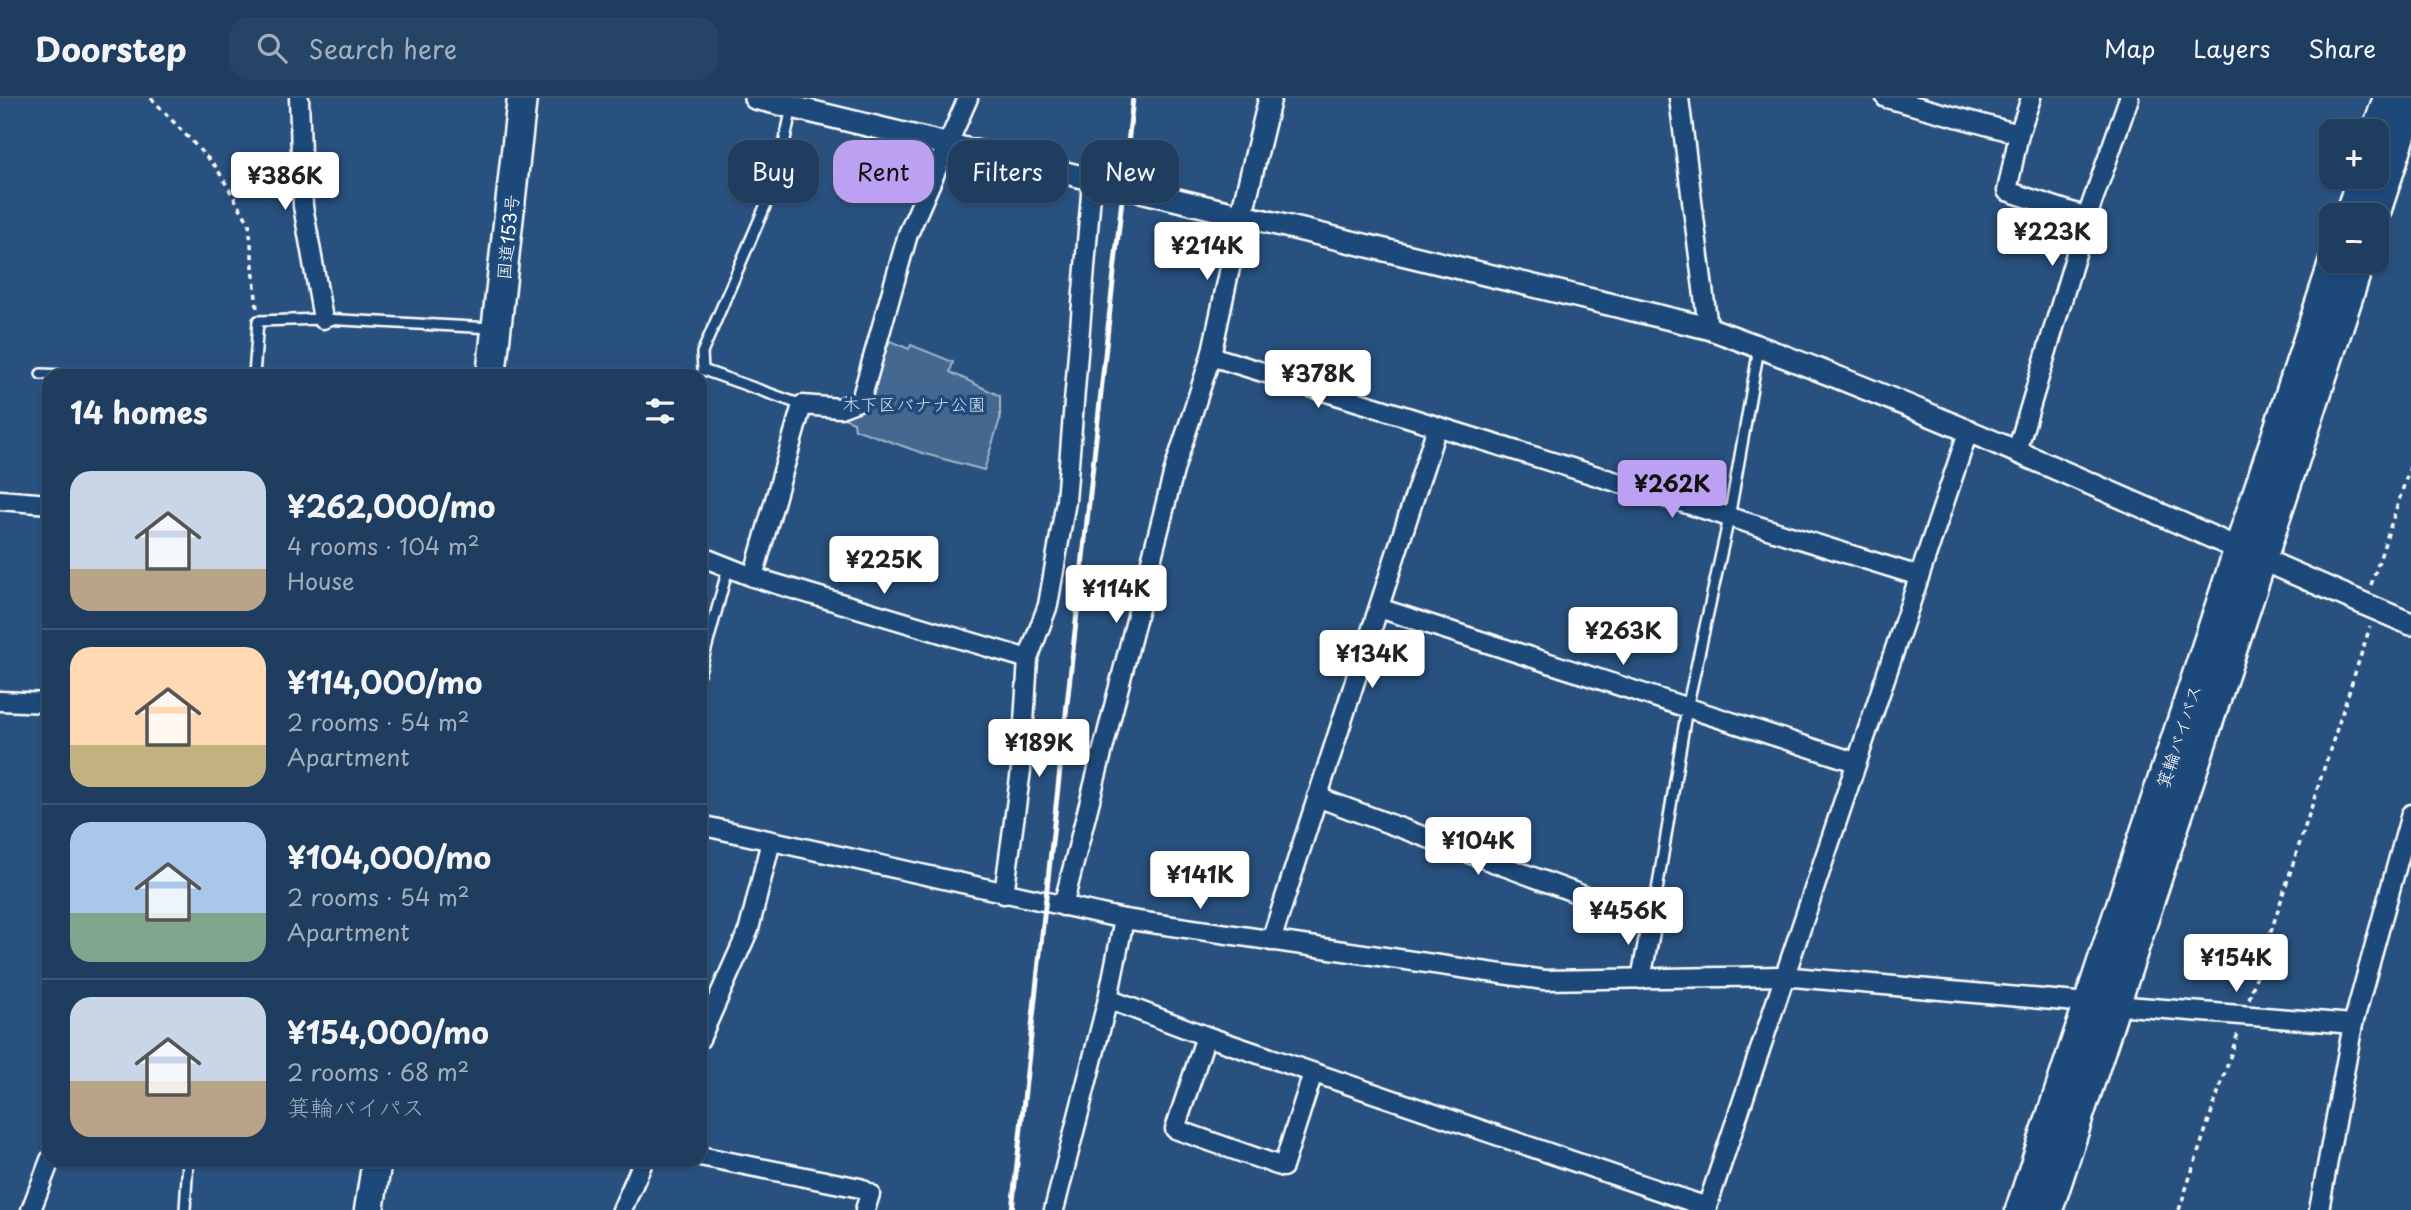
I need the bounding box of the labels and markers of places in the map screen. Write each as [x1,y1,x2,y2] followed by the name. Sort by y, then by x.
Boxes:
[236,152,334,212] pin: ¥386K
[2003,208,2101,268] pin: ¥223K
[1158,222,1256,282] pin: ¥214K
[1269,350,1367,410] pin: ¥378K
[1623,460,1721,520] pin: ¥262K
[835,536,933,596] pin: ¥225K
[1067,566,1165,625] pin: ¥114K
[1574,608,1672,667] pin: ¥263K
[1323,630,1421,690] pin: ¥134K
[990,720,1088,779] pin: ¥189K
[1429,818,1527,877] pin: ¥104K
[1151,852,1249,911] pin: ¥141K
[1579,888,1677,947] pin: ¥456K
[2187,934,2285,994] pin: ¥154K

